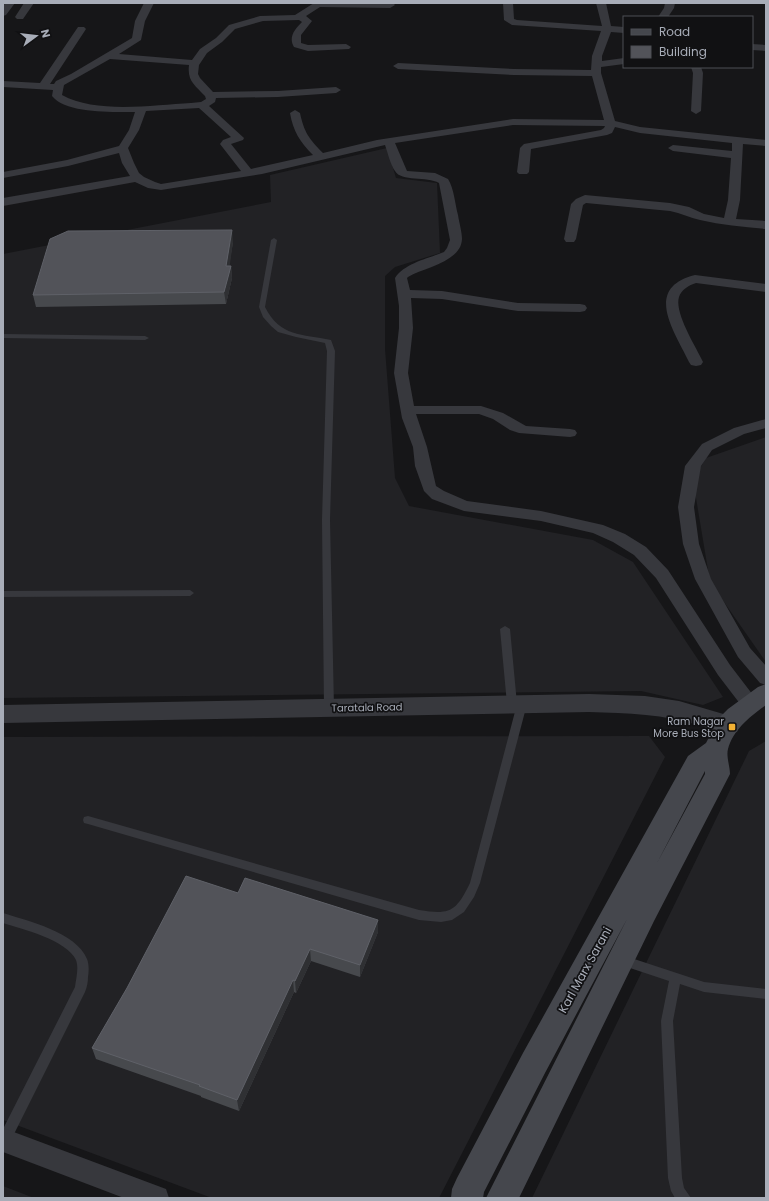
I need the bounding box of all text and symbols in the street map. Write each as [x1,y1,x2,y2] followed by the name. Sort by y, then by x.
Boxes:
[16,16,56,56] north arrow
[623,16,753,68] legend
[659,23,690,40] text: Road
[37,27,54,39] text: N
[659,43,707,60] text: Building
[331,699,403,716] street label: Taratala Road
[653,714,724,741] place label: Ram Nagar More Bus Stop
[727,722,737,732] marker: Ram Nagar More Bus Stop
[554,924,615,1016] street label: Karl Marx Sarani

